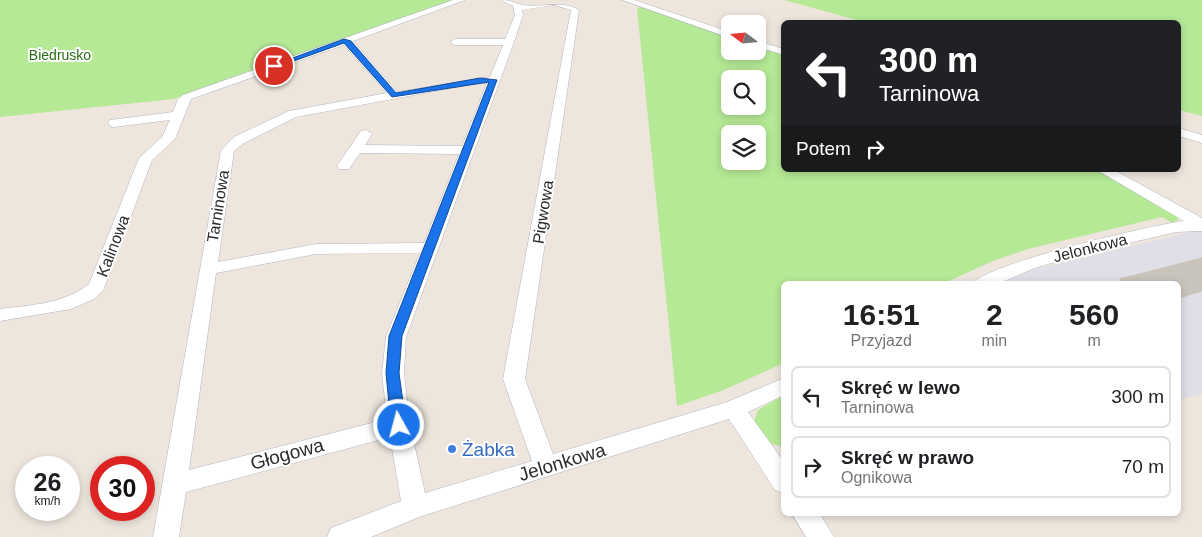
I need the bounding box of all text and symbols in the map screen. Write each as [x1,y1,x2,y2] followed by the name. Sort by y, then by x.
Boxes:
[721,15,766,60] north arrow
[721,15,766,170] map controls
[796,40,861,105] icon: left
[879,40,978,79] text: 300 m
[253,45,295,87] pin
[29,47,91,63] park label: Biedrusko
[260,52,288,80] icon: arrive
[721,70,766,115] button: search
[879,81,979,106] text: Tarninowa
[721,125,766,170] button: layers
[861,135,889,163] icon: right
[796,138,851,159] text: Potem
[204,169,232,243] street label: Tarninowa
[530,179,556,245] street label: Pigwowa
[93,213,133,279] street label: Kalinowa
[1051,231,1129,265] street label: Jelonkowa
[843,298,920,331] text: 16:51
[986,298,1003,331] text: 2
[1069,298,1119,331] text: 560
[851,332,912,349] text: Przyjazd
[981,332,1007,349] text: min
[1087,332,1101,349] text: m
[841,377,960,398] text: Skręć w lewo
[798,383,826,411] icon: left
[1111,386,1164,407] text: 300 m
[372,398,424,450] position arrow
[841,399,914,416] text: Tarninowa
[248,434,326,474] street label: Głogowa
[462,439,515,460] place label: Żabka
[516,439,608,485] street label: Jelonkowa
[446,443,458,455] marker: Żabka
[841,447,974,468] text: Skręć w prawo
[798,453,826,481] icon: right
[90,456,155,521] speed limit sign: 30
[1122,456,1164,477] text: 70 m
[34,468,61,496] text: 26
[841,469,912,486] text: Ognikowa
[34,494,61,508] text: km/h

